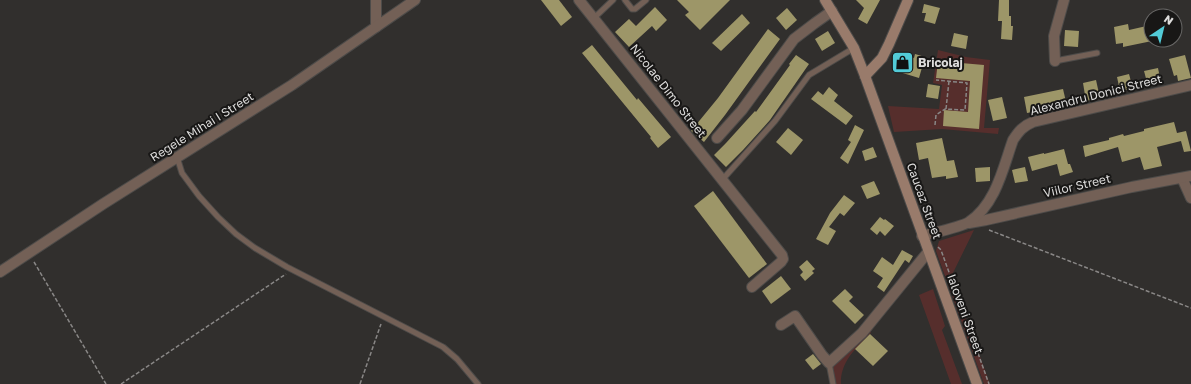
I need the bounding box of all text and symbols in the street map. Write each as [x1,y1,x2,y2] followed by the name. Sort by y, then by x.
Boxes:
[1143,8,1183,48] north arrow
[1162,12,1176,27] text: N
[627,41,710,141] street label: Nicolae Dimo Street
[889,50,915,76] shop icon: Bricolaj
[918,55,963,70] place label: Bricolaj
[1028,71,1164,118] street label: Alexandru Donici Street
[147,89,256,165] street label: Regele Mihai I Street
[904,161,945,241] street label: Caucaz Street
[1042,170,1112,201] street label: Viilor Street
[944,272,987,356] street label: Ialoveni Street

